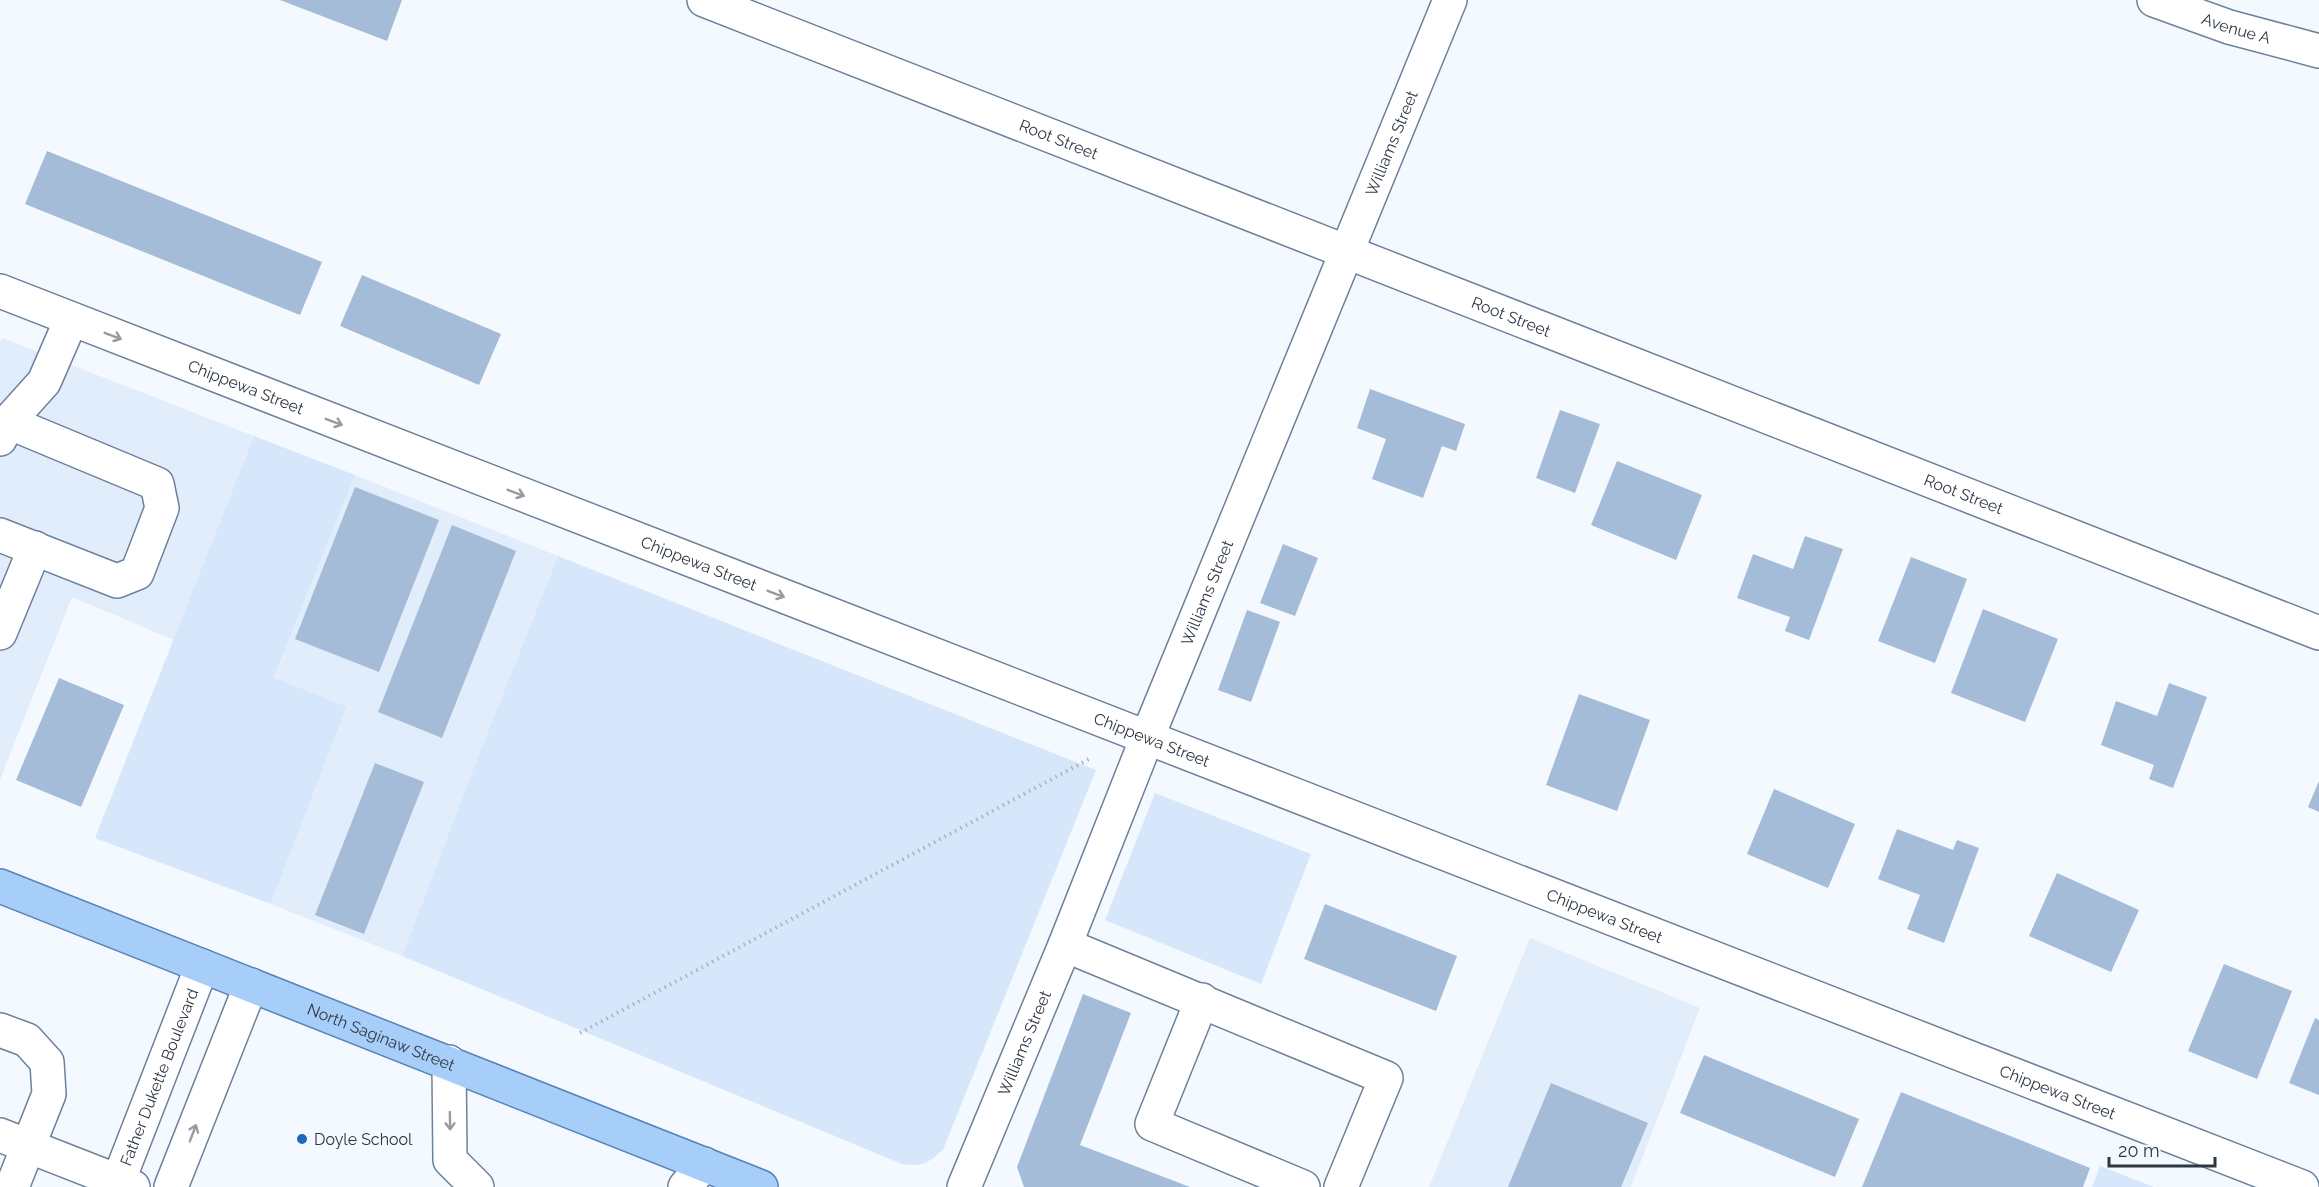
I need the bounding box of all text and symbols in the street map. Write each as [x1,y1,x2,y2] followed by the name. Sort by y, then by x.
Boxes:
[2199,9,2273,47] street label: Avenue A
[1361,87,1422,199] street label: Williams Street
[1017,115,1101,163] street label: Root Street
[1469,292,1554,341] street label: Root Street
[103,332,122,343] one-way arrow
[185,356,307,418] street label: Chippewa Street
[324,417,343,428] one-way arrow
[1922,470,2006,518] street label: Root Street
[506,488,524,499] one-way arrow
[638,532,760,594] street label: Chippewa Street
[1177,537,1237,648] street label: Williams Street
[766,589,784,600] one-way arrow
[1091,708,1213,771] street label: Chippewa Street
[1544,884,1666,947] street label: Chippewa Street
[116,986,202,1168] street label: Father Dukette Boulevard
[994,987,1055,1098] street label: Williams Street
[305,999,458,1075] street label: North Saginaw Street
[1997,1061,2119,1123] street label: Chippewa Street
[444,1110,455,1130] one-way arrow
[188,1124,199,1142] one-way arrow
[314,1130,413,1149] place label: Doyle School
[2109,1130,2216,1168] scale bar
[295,1132,309,1146] marker: Doyle School
[2118,1140,2160,1161] text: 20 m

